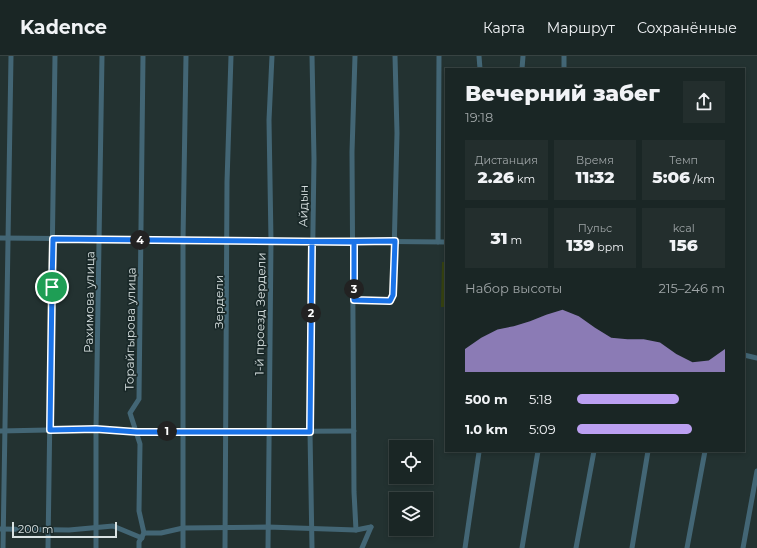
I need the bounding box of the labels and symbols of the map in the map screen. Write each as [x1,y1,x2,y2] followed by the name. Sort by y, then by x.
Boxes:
[295,185,311,227] street label: Айдын
[130,230,150,250] pin: 4
[81,251,97,353] street label: Рахимова улица
[251,252,269,376] street label: 1-й проезд Зердели
[121,267,139,391] street label: Торайгырова улица
[35,270,69,304] pin
[211,275,226,329] street label: Зердели
[344,279,364,299] pin: 3
[301,303,321,323] pin: 2
[157,421,177,441] pin: 1
[12,520,117,539] scale bar

